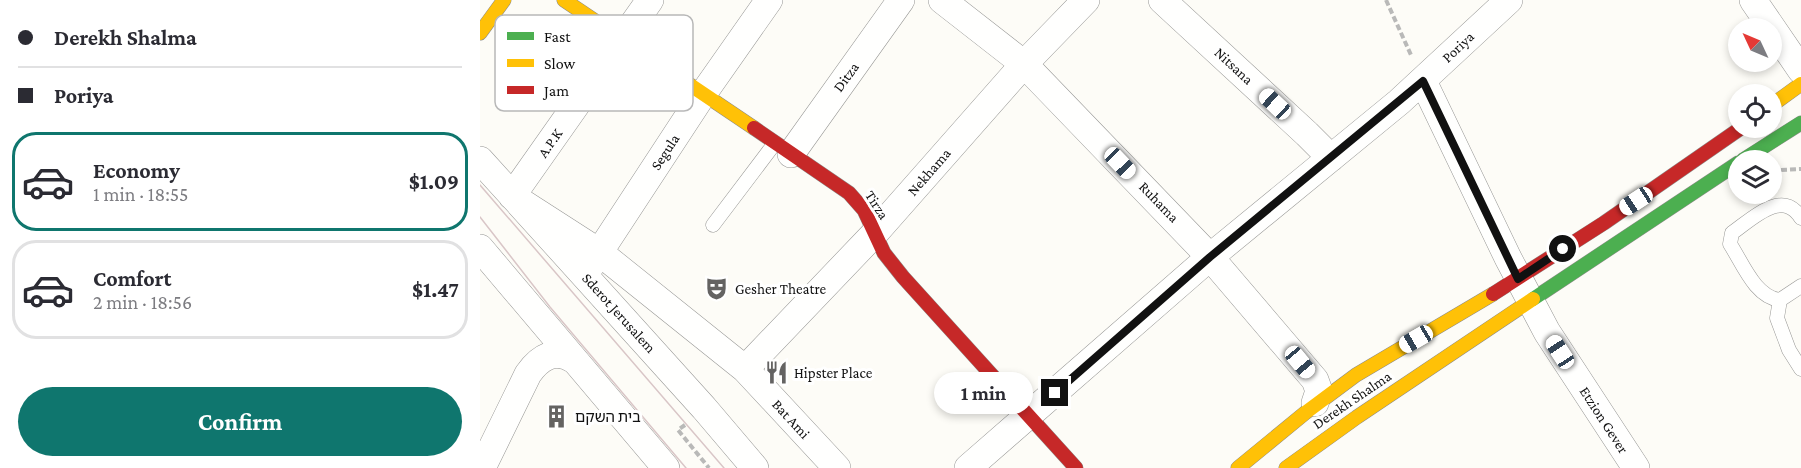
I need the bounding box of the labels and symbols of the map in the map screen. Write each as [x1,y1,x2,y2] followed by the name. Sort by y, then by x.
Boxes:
[495,15,693,111] legend
[1728,18,1782,72] north arrow
[544,28,571,45] text: Fast
[1439,28,1478,66] street label: Poriya
[1212,44,1256,88] street label: Nitsana
[544,55,576,72] text: Slow
[830,59,862,95] street label: Ditza
[542,82,569,100] text: Jam
[1256,85,1294,123] car
[535,125,566,160] street label: A.P.K
[647,131,683,174] street label: Segula
[1101,144,1139,182] car
[904,145,954,199] street label: Nekhama
[1136,178,1182,226] street label: Ruhama
[1616,184,1656,218] car
[862,188,892,222] street label: Tirza
[1549,235,1576,262] route start
[578,270,659,357] street label: Sderot Jerusalem
[704,276,730,302] theatre icon: Gesher Theatre
[735,281,826,297] place label: Gesher Theatre
[1396,322,1436,356] car
[1543,332,1577,372] car
[1282,342,1318,382] car
[763,360,789,386] restaurant icon: Hipster Place
[794,365,873,382] place label: Hipster Place
[1310,368,1394,432] street label: Derekh Shalma
[935,372,1034,414] callout: 1 min
[1041,379,1068,406] route end
[1577,384,1632,457] street label: Etzion Gever
[769,396,813,442] street label: Bat Ami
[544,404,570,430] building icon: בית השקם
[575,409,641,425] place label: בית השקם

